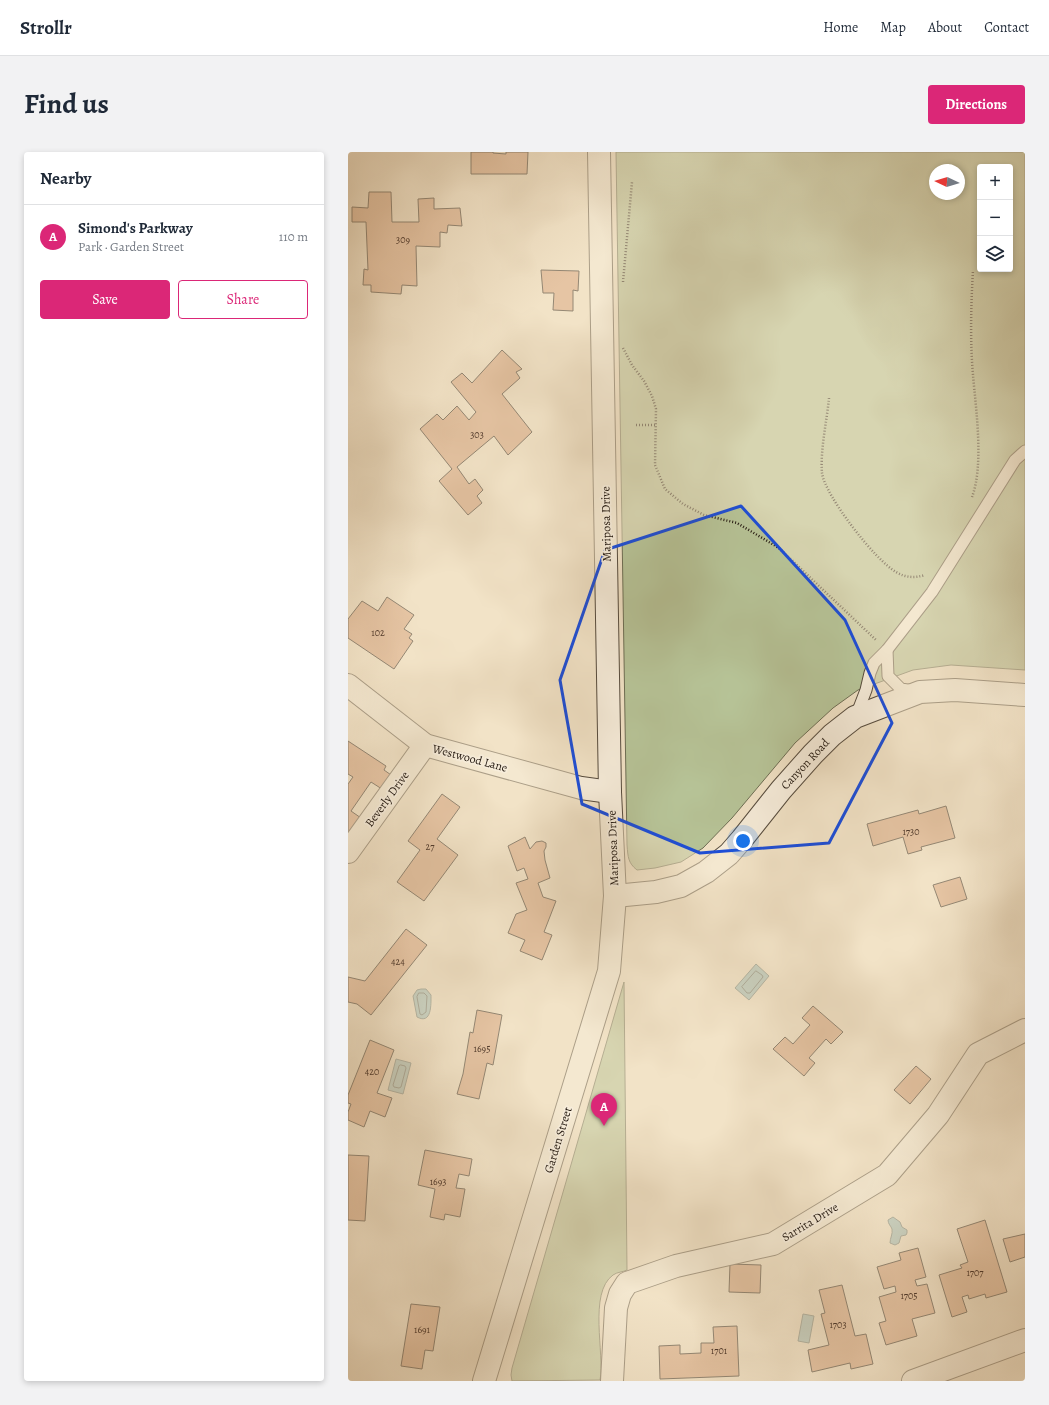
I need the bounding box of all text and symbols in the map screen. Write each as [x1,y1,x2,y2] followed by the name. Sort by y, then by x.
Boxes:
[20,15,72,41] text: Strollr
[823,18,858,37] text: Home
[880,18,906,37] text: Map
[928,18,962,37] text: About
[984,18,1029,37] text: Contact
[24,85,109,123] text: Find us
[928,85,1025,124] button: Directions
[929,164,965,200] north arrow
[977,164,1013,272] map controls
[977,164,1013,200] button: +
[40,167,91,190] text: Nearby
[977,200,1013,236] button: −
[78,218,193,238] text: Simond's Parkway
[49,228,57,245] text: A
[279,228,308,245] text: 110 m
[396,233,410,246] house number: 309
[977,236,1013,272] button: layers
[78,238,184,255] text: Park · Garden Street
[40,280,170,319] button: Save
[178,280,308,319] button: Share
[470,428,484,441] house number: 303
[597,486,615,562] street label: Mariposa Drive
[371,626,385,639] house number: 102
[777,735,833,793] street label: Canyon Road
[430,740,509,776] street label: Westwood Lane
[361,768,413,830] street label: Beverly Drive
[604,810,622,886] street label: Mariposa Drive
[902,825,920,838] house number: 1730
[733,831,753,851] your location
[426,840,435,853] house number: 27
[391,955,405,968] house number: 424
[474,1042,490,1055] house number: 1695
[365,1065,379,1078] house number: 420
[591,1093,617,1126] pin: A
[540,1105,576,1175] street label: Garden Street
[430,1175,446,1188] house number: 1693
[779,1199,841,1245] street label: Sarrita Drive
[966,1266,984,1279] house number: 1707
[900,1289,918,1302] house number: 1705
[829,1318,847,1331] house number: 1703
[414,1323,431,1336] house number: 1691
[711,1344,728,1357] house number: 1701

